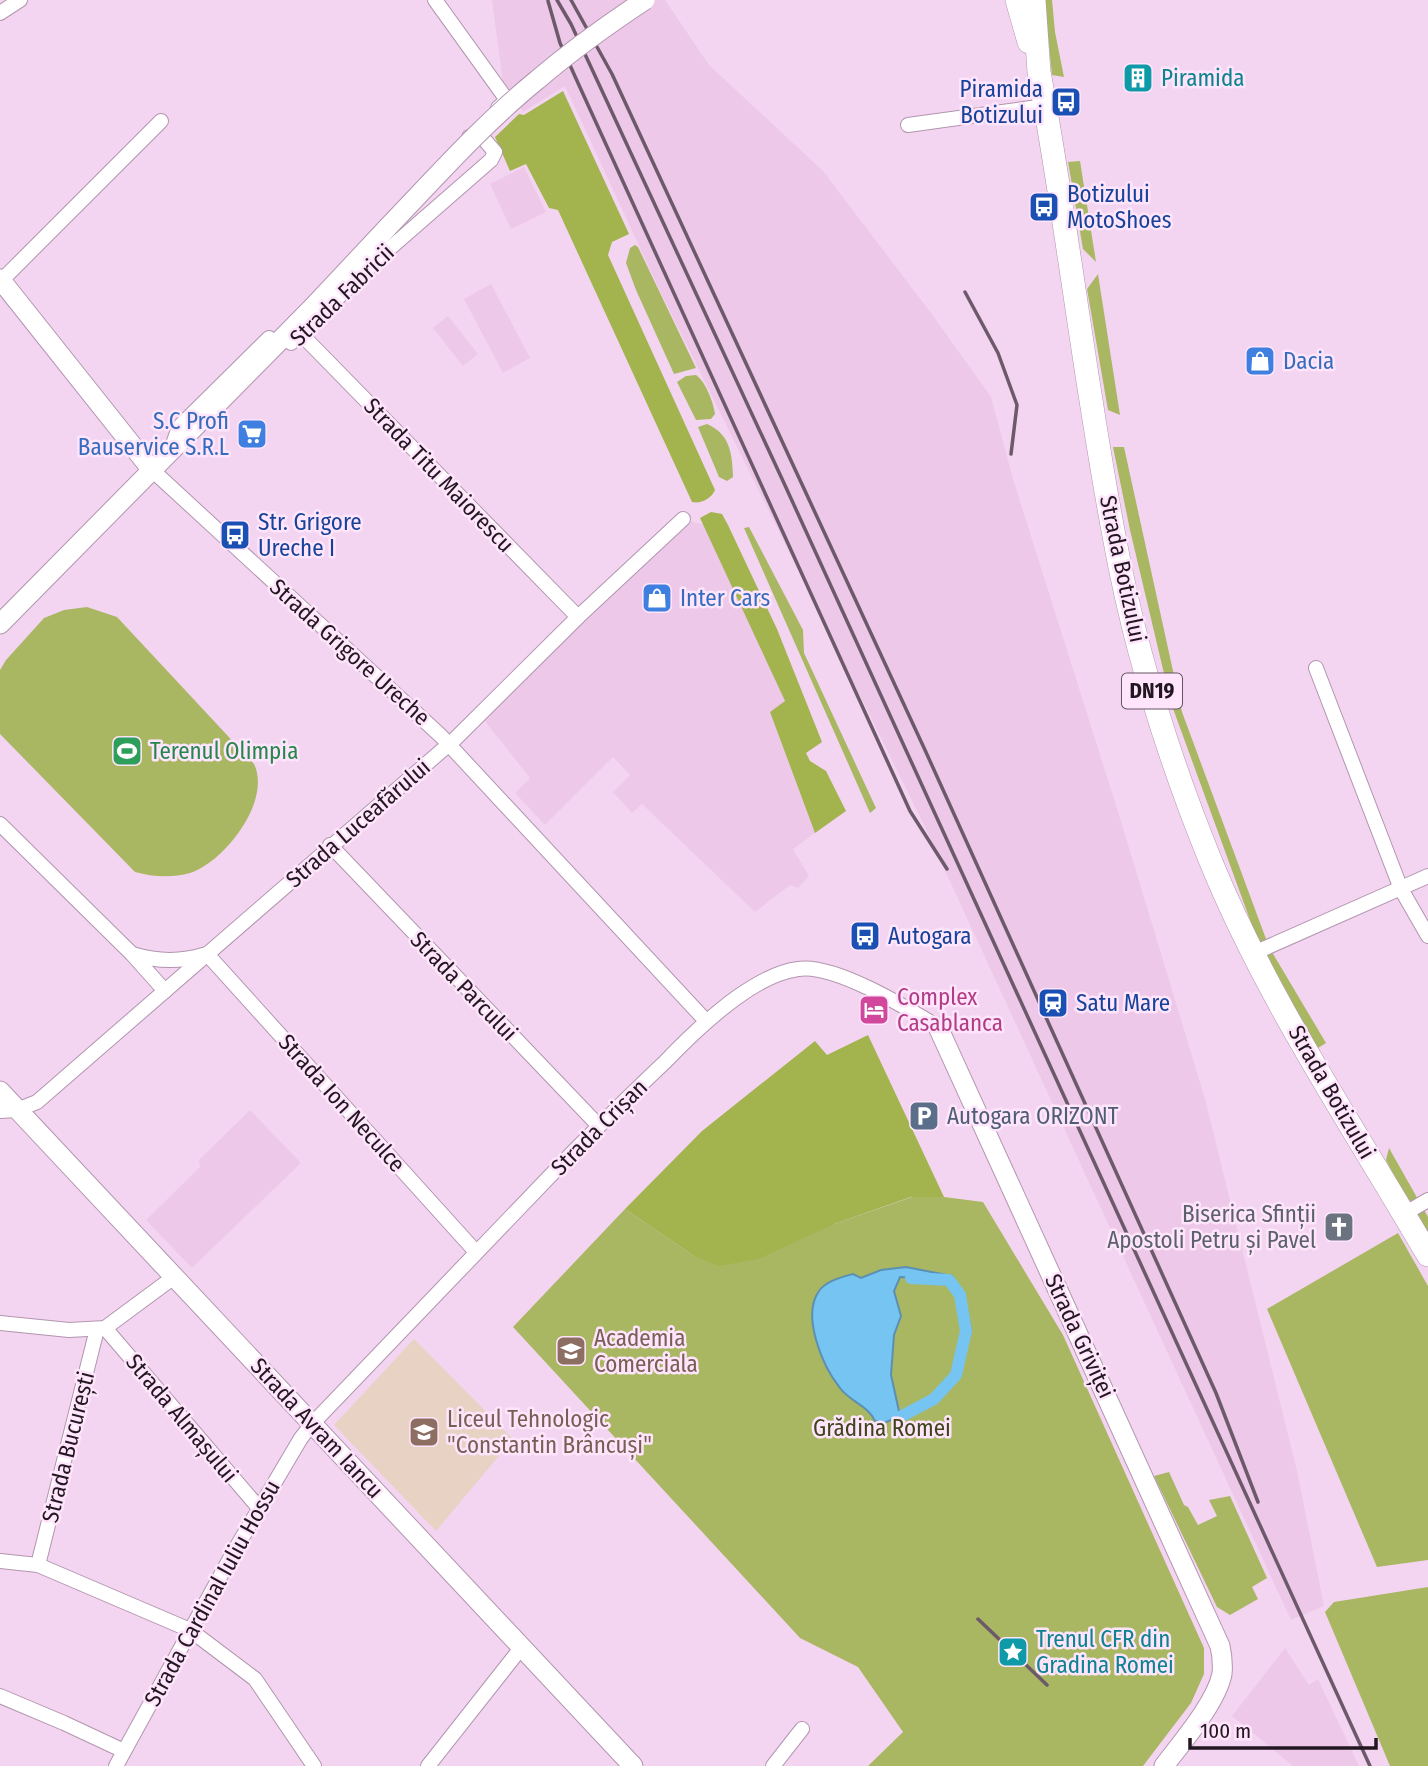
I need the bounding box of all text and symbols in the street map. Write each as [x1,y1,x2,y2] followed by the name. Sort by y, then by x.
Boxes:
[1121,61,1155,95] building icon: Piramida
[1161,64,1245,92] place label: Piramida
[960,75,1043,129] place label: Piramida Botizului
[1049,85,1083,119] bus stop icon: Piramida Botizului
[1067,180,1172,234] place label: Botizului MotoShoes
[1027,190,1061,224] bus stop icon: Botizului MotoShoes
[284,238,400,352] street label: Strada Fabricii
[1243,344,1277,378] shop icon: Dacia
[1283,347,1334,375] place label: Dacia
[358,392,520,558] street label: Strada Titu Maiorescu
[78,407,229,461] place label: S.C Profi Bauservice S.R.L
[235,417,269,451] supermarket icon: S.C Profi Bauservice S.R.L
[1094,493,1152,645] street label: Strada Botizului
[258,508,362,562] place label: Str. Grigore Ureche I
[218,518,252,552] bus stop icon: Str. Grigore Ureche I
[264,573,436,731] street label: Strada Grigore Ureche
[640,581,674,615] shop icon: Inter Cars
[680,584,771,612] place label: Inter Cars
[1122,674,1182,708] road number: DN19
[110,734,144,768] sports icon: Terenul Olimpia
[150,737,298,765] place label: Terenul Olimpia
[280,753,436,893] street label: Strada Luceafărului
[848,919,882,953] bus stop icon: Autogara
[888,922,972,950] place label: Autogara
[405,925,523,1047] street label: Strada Parcului
[897,983,1003,1037] place label: Complex Casablanca
[1036,986,1070,1020] station icon: Satu Mare
[1076,989,1170,1017] place label: Satu Mare
[857,993,891,1027] hotel icon: Complex Casablanca
[1283,1020,1381,1164] street label: Strada Botizului
[273,1028,411,1178] street label: Strada Ion Neculce
[545,1073,654,1182] street label: Strada Crișan
[907,1099,941,1133] parking icon: Autogara ORIZONT
[947,1102,1119,1130] place label: Autogara ORIZONT
[1107,1200,1316,1255] place label: Biserica Sfinții Apostoli Petru și Pavel
[1322,1210,1356,1244] church icon: Biserica Sfinții Apostoli Petru și Pavel
[1038,1269,1121,1403] street label: Strada Griviței
[594,1324,698,1378] place label: Academia Comerciala
[554,1334,588,1368] school or university icon: Academia Comerciala
[119,1348,244,1489] street label: Strada Almașului
[245,1352,389,1504] street label: Strada Avram Iancu
[36,1369,101,1526] street label: Strada București
[447,1405,652,1460] place label: Liceul Tehnologic "Constantin Brâncuși"
[813,1414,951,1442] park label: Grădina Romei
[407,1415,441,1449] school or university icon: Liceul Tehnologic "Constantin Brâncuși"
[138,1475,286,1711] street label: Strada Cardinal Iuliu Hossu
[1036,1625,1174,1679] place label: Trenul CFR din Gradina Romei
[996,1635,1030,1669] place icon: Trenul CFR din Gradina Romei
[1190,1706,1376,1750] scale bar
[1200,1718,1251,1744] text: 100 m

